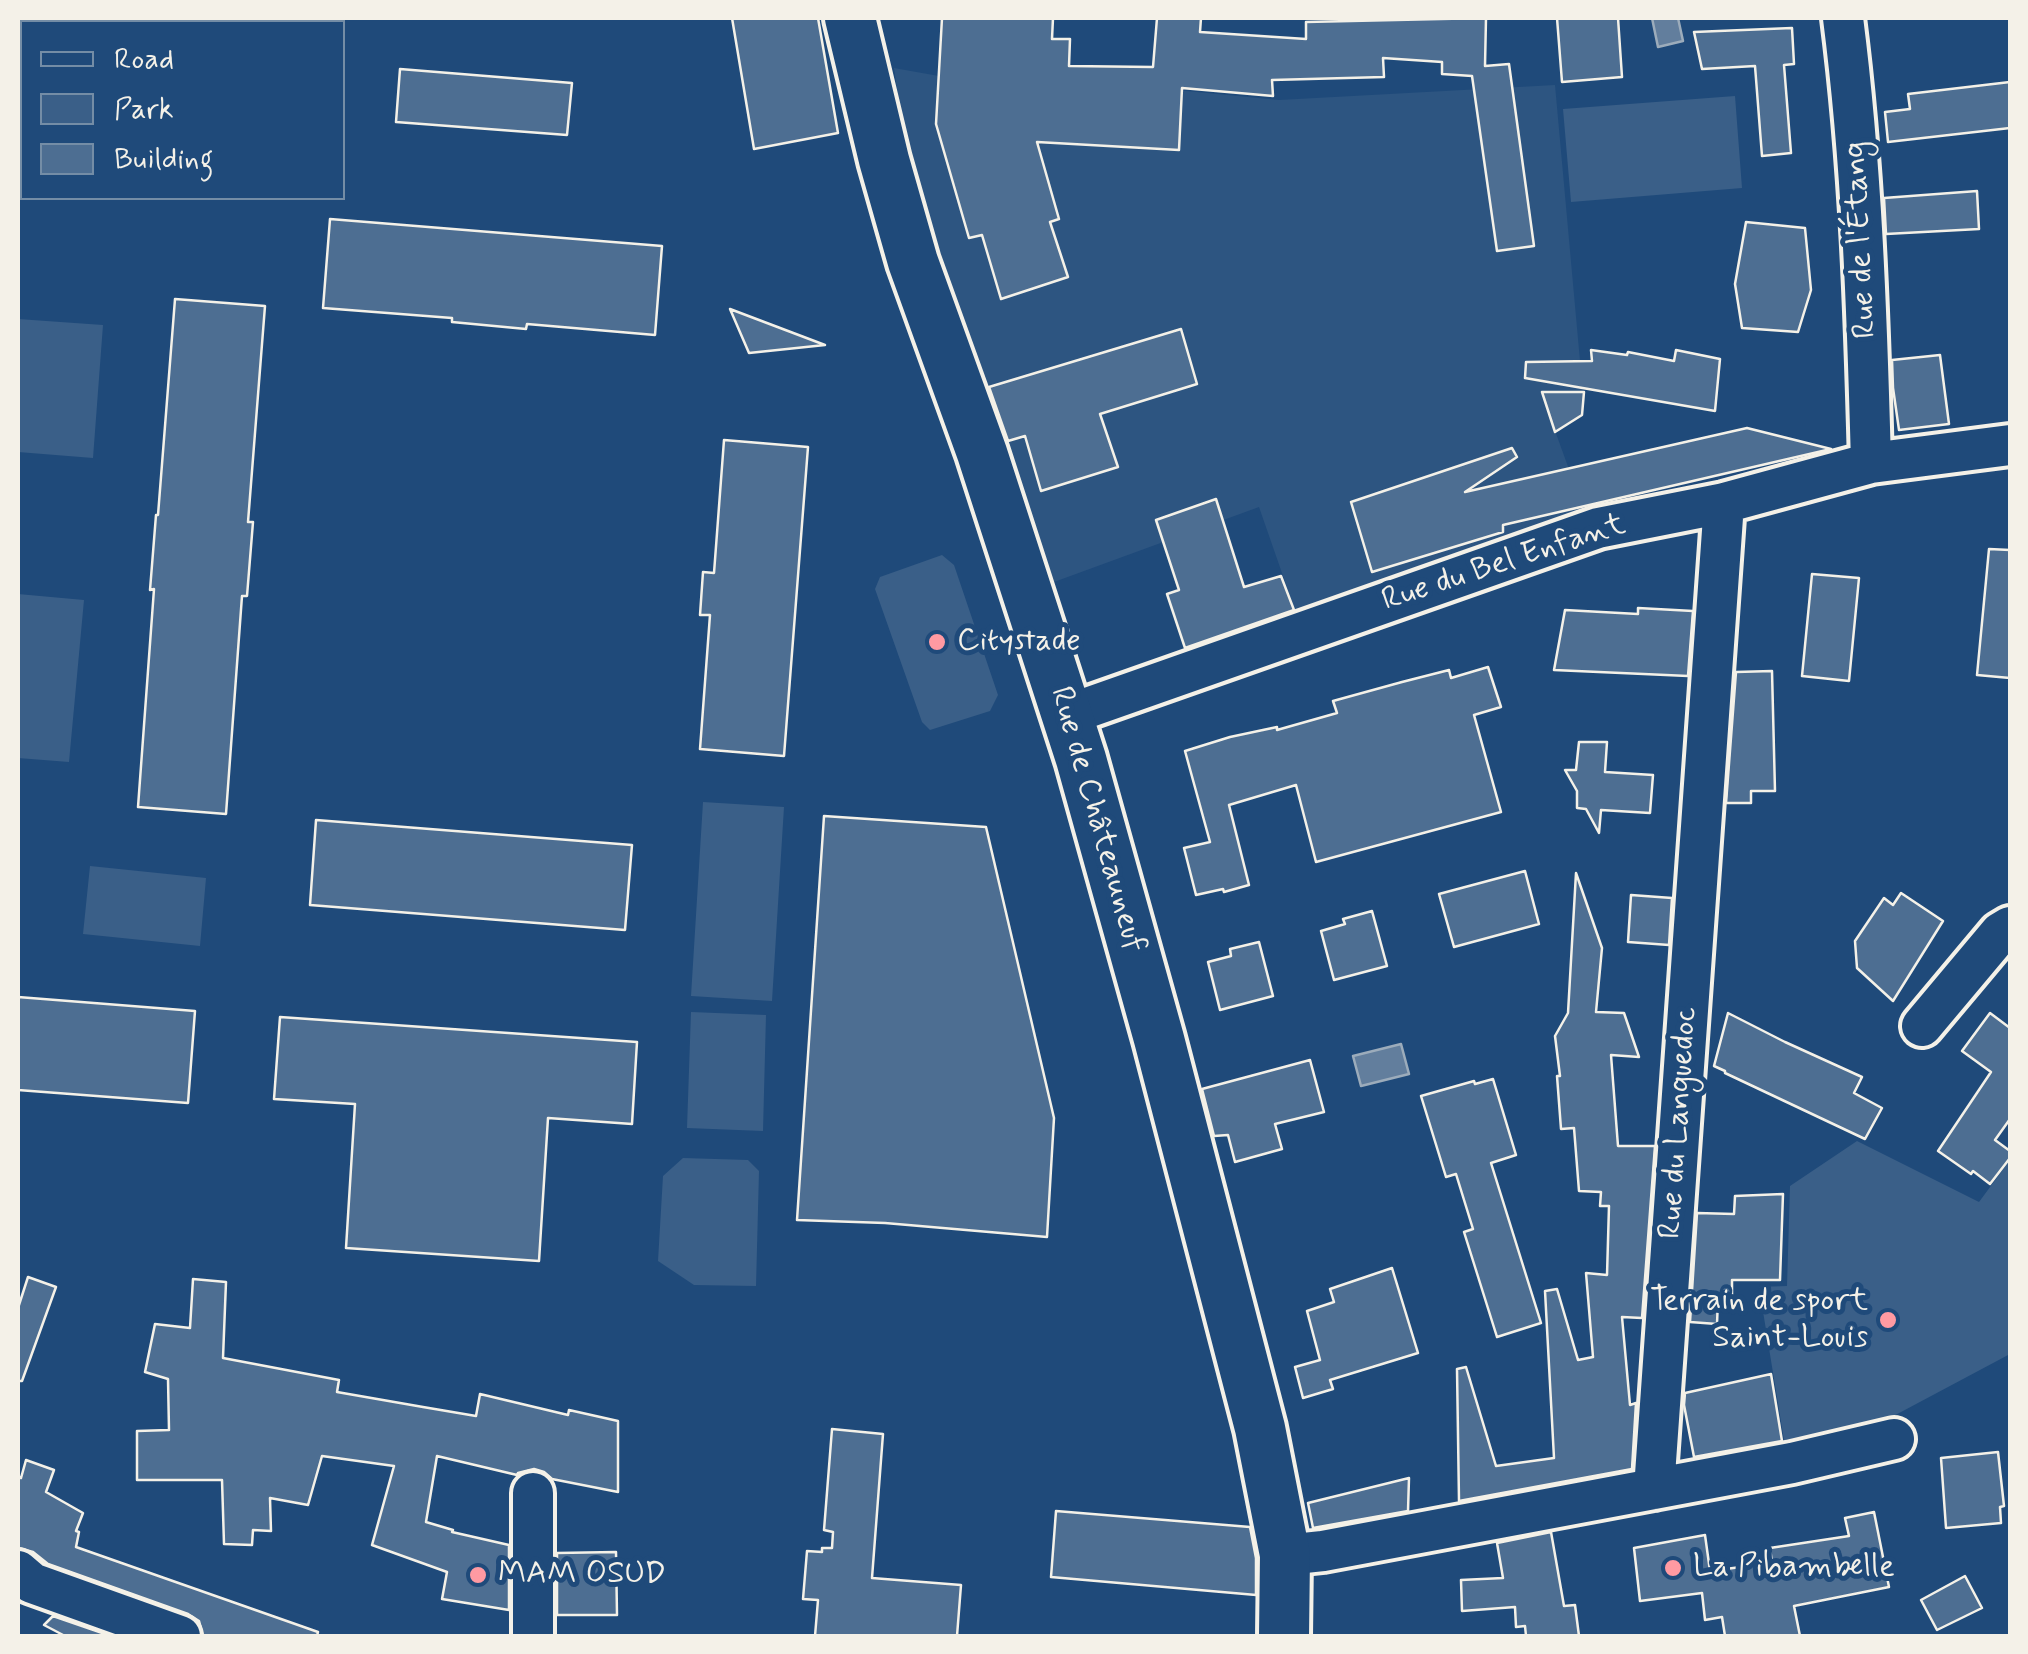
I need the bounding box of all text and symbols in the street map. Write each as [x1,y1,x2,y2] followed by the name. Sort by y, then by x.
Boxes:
[20,20,345,200] legend
[114,40,174,79] text: Road
[114,90,174,129] text: Park
[114,140,213,179] text: Building
[1838,140,1886,340] street label: Rue de l'Étang
[1377,507,1631,621] street label: Rue du Bel Enfant
[957,623,1081,661] place label: Citystade
[926,631,948,653] marker: Citystade
[1040,683,1152,957] street label: Rue de Châteauneuf
[1653,1006,1707,1240] street label: Rue du Languedoc
[1650,1283,1868,1358] place label: Terrain de sport Saint-Louis
[1877,1309,1899,1331] marker: Terrain de sport Saint-Louis
[1693,1549,1895,1587] place label: La Pibambelle
[498,1556,666,1594] place label: MAM OSUD
[1662,1557,1684,1579] marker: La Pibambelle
[467,1564,489,1586] marker: MAM OSUD

